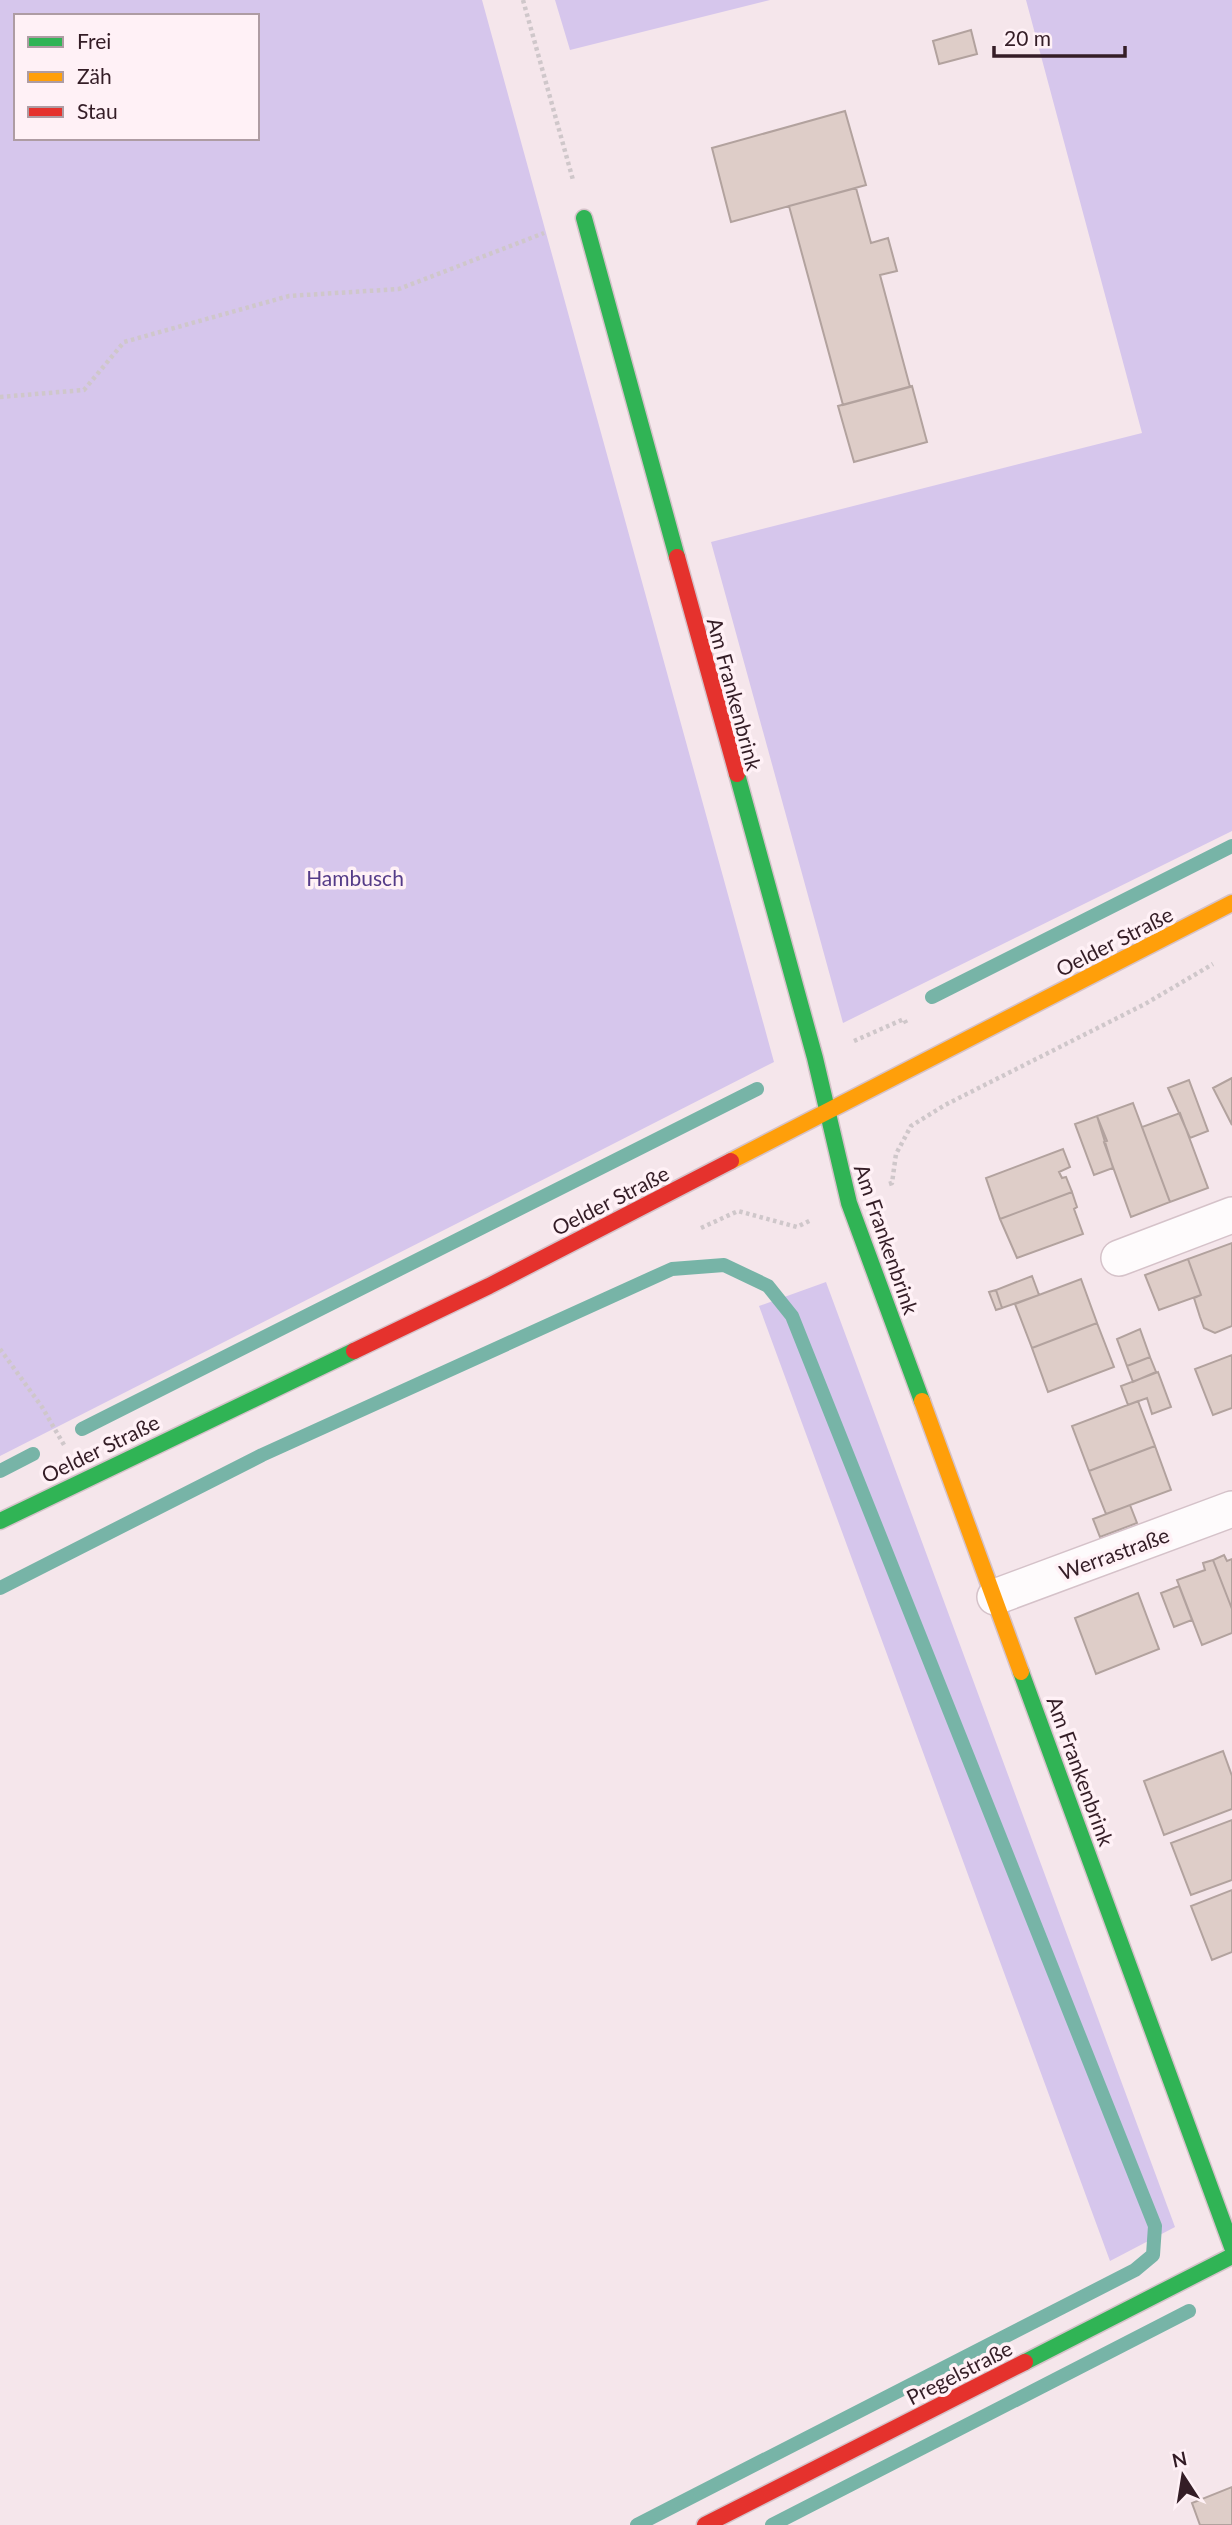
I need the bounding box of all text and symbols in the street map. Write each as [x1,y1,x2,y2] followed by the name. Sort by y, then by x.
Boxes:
[14,14,259,140] legend
[994,14,1125,58] scale bar
[1004,25,1051,50] text: 20 m
[77,28,111,53] text: Frei
[77,63,112,88] text: Zäh
[77,98,118,123] text: Stau
[703,615,767,773] street label: Am Frankenbrink
[306,865,404,890] park label: Hambusch
[1051,901,1177,981] street label: Oelder Straße
[547,1160,673,1240] street label: Oelder Straße
[850,1161,925,1318] street label: Am Frankenbrink
[37,1409,163,1487] street label: Oelder Straße
[1056,1522,1172,1584] street label: Werrastraße
[1042,1693,1120,1849] street label: Am Frankenbrink
[902,2335,1016,2409] street label: Pregelstraße
[1148,2441,1218,2511] north arrow
[1170,2446,1189,2472] text: N

